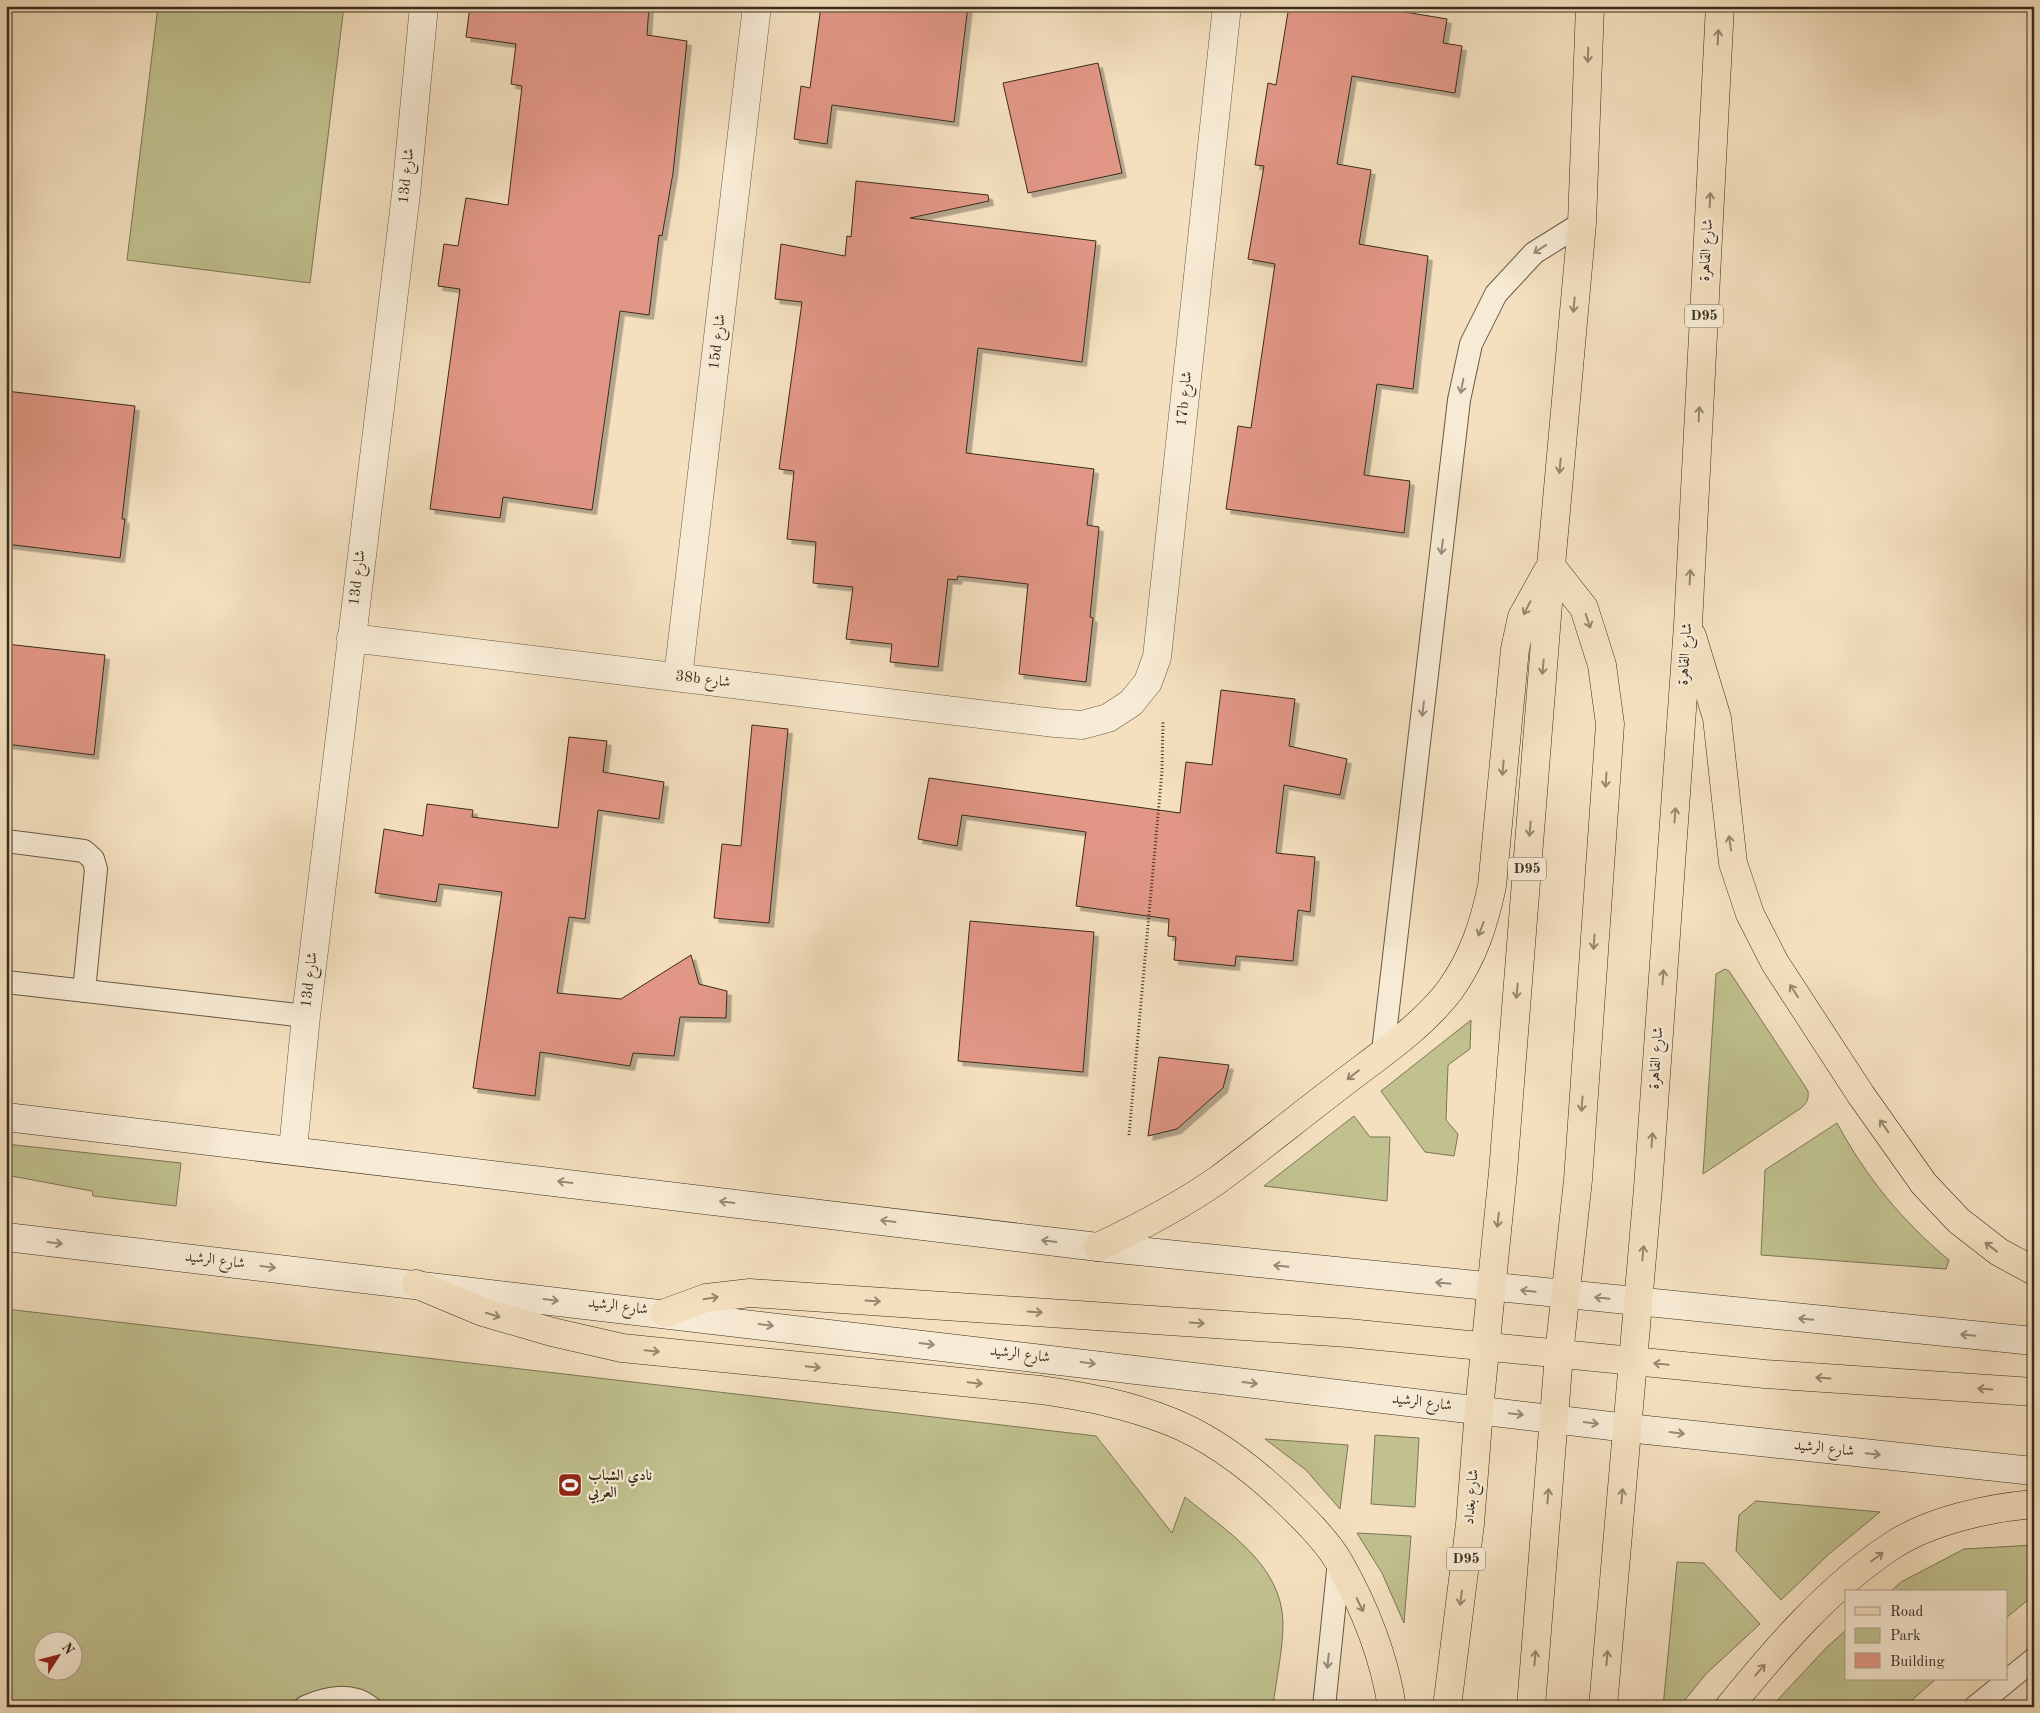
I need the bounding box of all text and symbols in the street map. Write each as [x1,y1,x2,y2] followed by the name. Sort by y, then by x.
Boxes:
[1713,30,1723,46] one-way arrow
[1583,46,1593,63] one-way arrow
[397,148,421,205] street label: 13d شارع
[1705,192,1714,208] one-way arrow
[1698,218,1720,282] street label: شارع القاهرة
[1534,244,1548,254] one-way arrow
[1570,296,1579,312] one-way arrow
[1685,304,1723,328] road number: D95
[707,314,733,371] street label: 15d شارع
[1175,371,1199,428] street label: 17b شارع
[1457,378,1466,394] one-way arrow
[1694,407,1703,423] one-way arrow
[1555,458,1565,474] one-way arrow
[1437,539,1447,555] one-way arrow
[347,550,373,607] street label: 13d شارع
[1686,569,1695,585] one-way arrow
[1522,601,1532,616] one-way arrow
[1584,612,1593,628] one-way arrow
[1676,622,1700,686] street label: شارع القاهرة
[1538,659,1548,675] one-way arrow
[674,669,731,695] street label: 38b شارع
[1418,700,1428,716] one-way arrow
[1498,760,1508,776] one-way arrow
[1601,772,1611,788] one-way arrow
[1670,808,1679,824] one-way arrow
[1525,821,1535,837] one-way arrow
[1725,836,1735,852] one-way arrow
[1508,858,1546,881] road number: D95
[1476,921,1486,936] one-way arrow
[1589,934,1599,950] one-way arrow
[299,952,325,1009] street label: 13d شارع
[1659,970,1668,986] one-way arrow
[1512,983,1522,999] one-way arrow
[1788,985,1798,999] one-way arrow
[1647,1026,1671,1090] street label: شارع القاهرة
[1347,1069,1360,1080] one-way arrow
[1577,1096,1587,1112] one-way arrow
[1879,1120,1889,1134] one-way arrow
[1647,1132,1656,1148] one-way arrow
[558,1177,574,1187] one-way arrow
[719,1197,735,1207] one-way arrow
[1493,1212,1503,1228] one-way arrow
[880,1216,896,1226] one-way arrow
[1042,1236,1058,1246] one-way arrow
[46,1238,62,1248] one-way arrow
[1985,1241,1998,1252] one-way arrow
[1639,1246,1648,1262] one-way arrow
[184,1249,246,1276] street label: شارع الرشيد
[1273,1261,1289,1271] one-way arrow
[260,1262,276,1272] one-way arrow
[1435,1278,1451,1288] one-way arrow
[1521,1286,1537,1296] one-way arrow
[703,1293,719,1303] one-way arrow
[1595,1293,1611,1303] one-way arrow
[543,1295,559,1305] one-way arrow
[587,1295,649,1322] street label: شارع الرشيد
[865,1296,881,1305] one-way arrow
[1027,1307,1043,1316] one-way arrow
[485,1311,501,1321] one-way arrow
[1798,1314,1814,1324] one-way arrow
[1189,1318,1205,1327] one-way arrow
[757,1320,773,1330] one-way arrow
[1960,1330,1976,1339] one-way arrow
[919,1339,935,1349] one-way arrow
[989,1343,1051,1370] street label: شارع الرشيد
[643,1346,659,1356] one-way arrow
[1080,1358,1096,1368] one-way arrow
[1653,1359,1669,1369] one-way arrow
[805,1362,821,1372] one-way arrow
[1815,1374,1831,1383] one-way arrow
[967,1378,983,1388] one-way arrow
[1241,1378,1257,1388] one-way arrow
[1977,1384,1993,1393] one-way arrow
[1391,1391,1453,1418] street label: شارع الرشيد
[1508,1409,1524,1419] one-way arrow
[1583,1418,1599,1428] one-way arrow
[1668,1428,1684,1438] one-way arrow
[1793,1437,1855,1464] street label: شارع الرشيد
[1865,1449,1881,1459] one-way arrow
[587,1468,652,1504] place label: نادي الشباب العربي
[1462,1469,1486,1526] street label: شارع بغداد
[557,1472,583,1498] sports icon: نادي الشباب العربي
[1543,1488,1553,1504] one-way arrow
[1617,1489,1627,1505] one-way arrow
[1447,1548,1485,1570] road number: D95
[1870,1552,1883,1563] one-way arrow
[1455,1589,1465,1605] one-way arrow
[1845,1590,2008,1680] legend
[1355,1597,1365,1612] one-way arrow
[1890,1605,1924,1620] text: Road
[1890,1629,1921,1644] text: Park
[32,1630,82,1680] north arrow
[59,1641,77,1658] text: N
[1530,1650,1540,1666] one-way arrow
[1603,1650,1612,1666] one-way arrow
[1323,1653,1333,1669] one-way arrow
[1890,1655,1945,1670] text: Building
[1755,1663,1766,1676] one-way arrow

